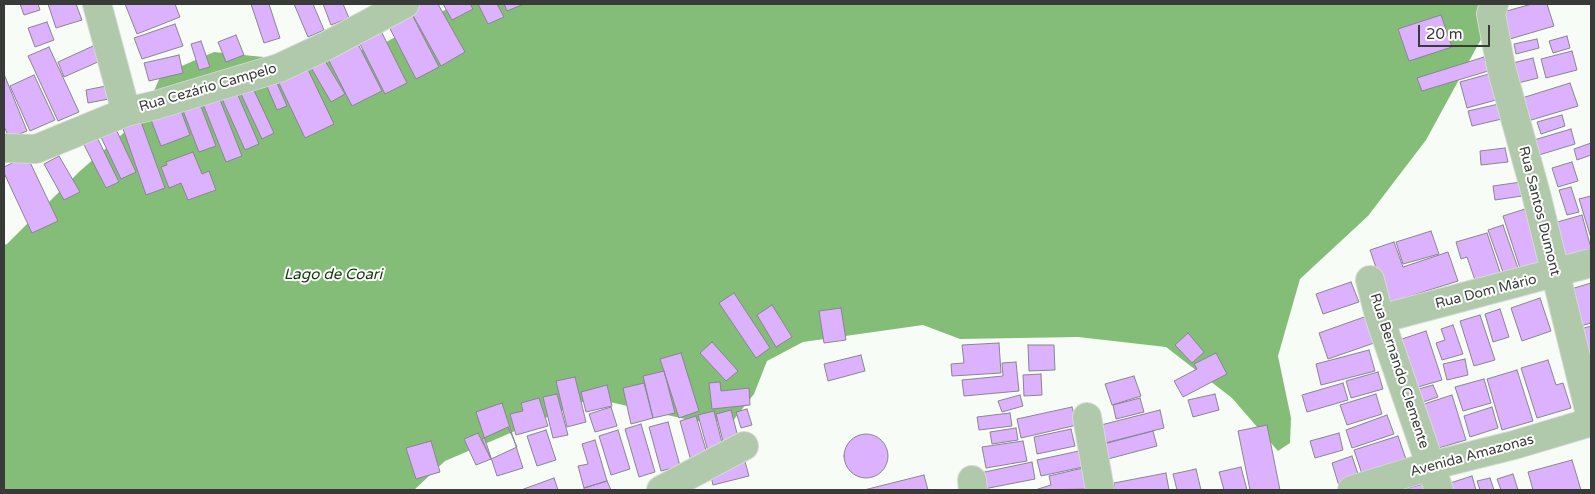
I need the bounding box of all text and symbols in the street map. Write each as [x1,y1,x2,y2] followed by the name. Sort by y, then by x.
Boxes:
[1420,15,1492,47] scale bar
[1426,25,1463,43] text: 20 m
[137,60,279,116] street label: Rua Cezário Campelo
[1515,144,1563,278] street label: Rua Santos Dumont
[284,266,382,284] water label: Lago de Coari
[1434,271,1538,313] street label: Rua Dom Mário
[1366,291,1432,451] street label: Rua Bernando Clemente
[1408,431,1536,481] street label: Avenida Amazonas

